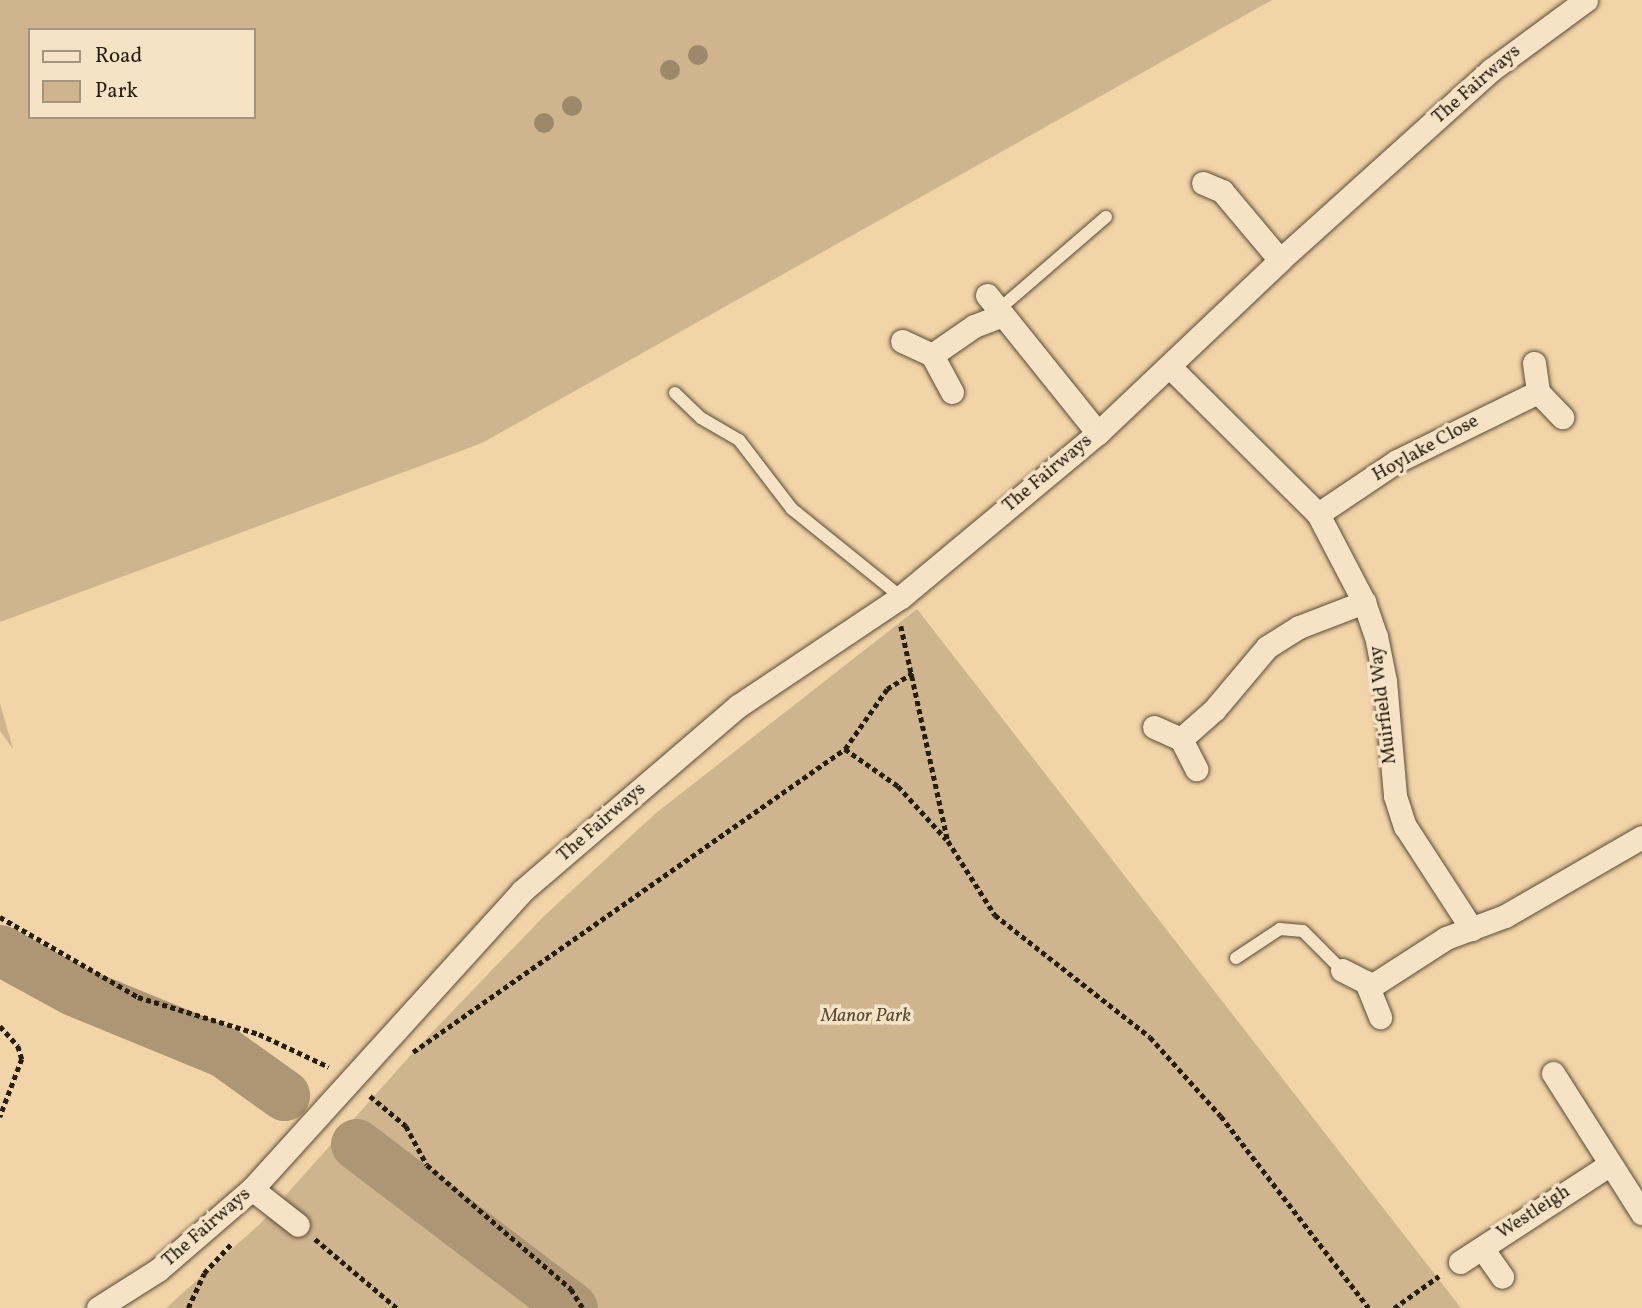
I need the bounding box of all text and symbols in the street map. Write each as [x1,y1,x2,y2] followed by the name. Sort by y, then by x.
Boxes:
[28,28,256,119] legend
[1428,40,1526,130] street label: The Fairways
[95,42,142,71] text: Road
[95,77,138,106] text: Park
[1369,410,1483,488] street label: Hoylake Close
[999,430,1097,518] street label: The Fairways
[1365,644,1403,766] street label: Muirfield Way
[553,778,651,868] street label: The Fairways
[821,1006,911,1028] park label: Manor Park
[1493,1181,1575,1245] street label: Westleigh
[158,1183,256,1273] street label: The Fairways

